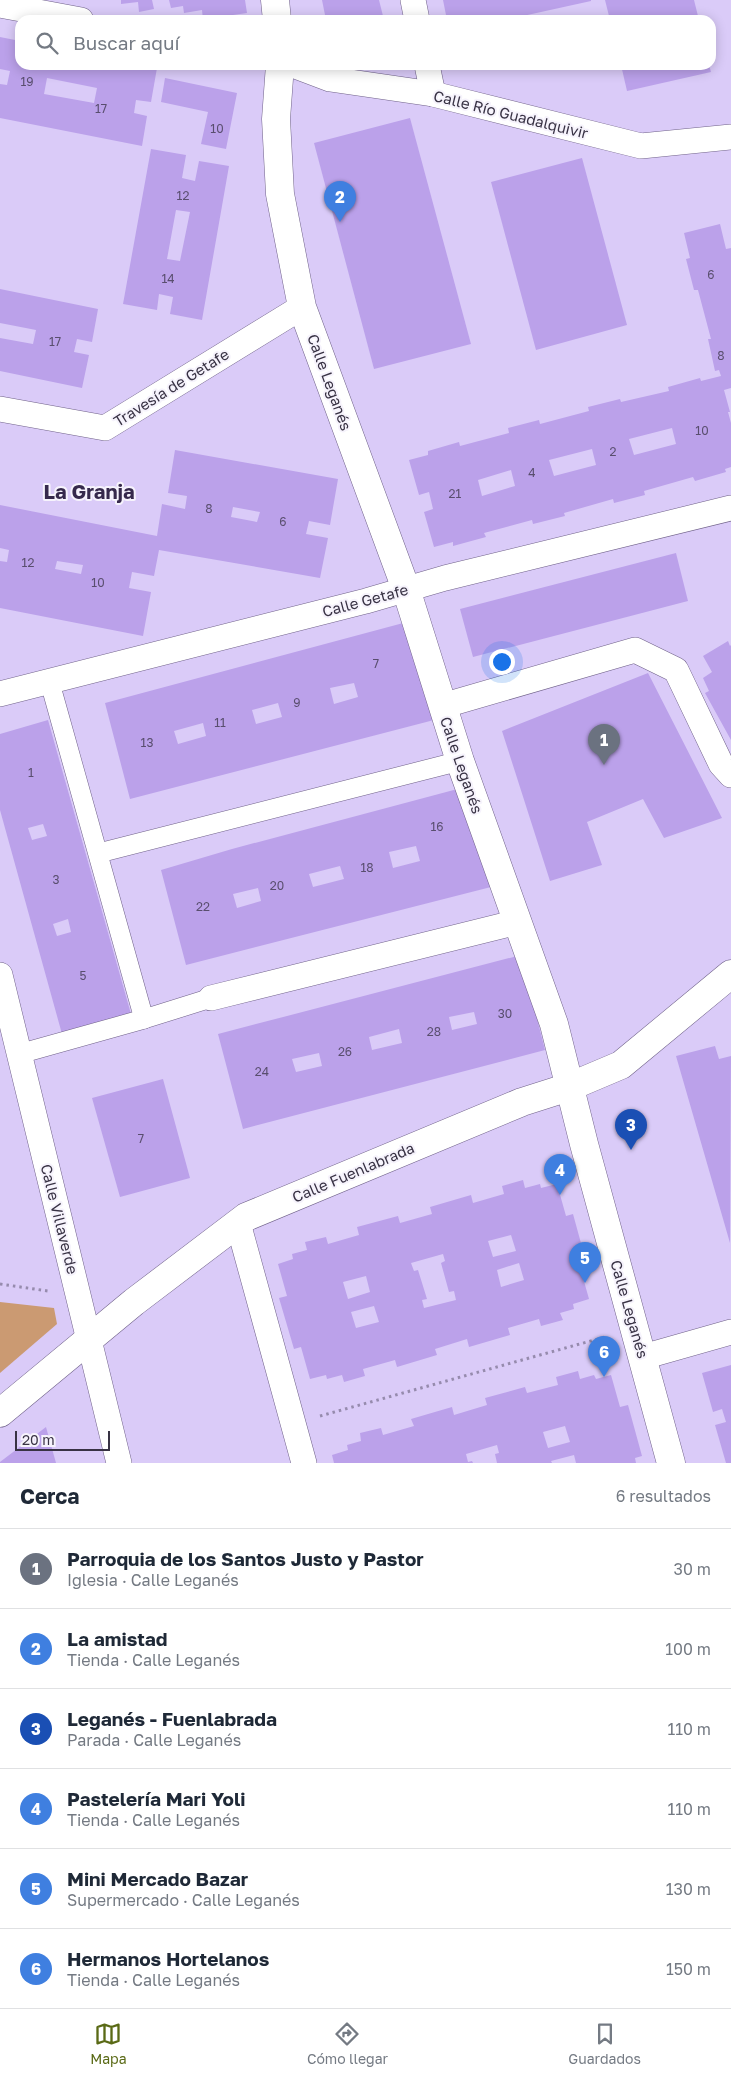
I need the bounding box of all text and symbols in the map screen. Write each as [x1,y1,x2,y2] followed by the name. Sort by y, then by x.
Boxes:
[15,15,716,70] search box
[33,29,61,57] icon: search
[73,31,180,54] text: Buscar aquí
[20,74,34,89] house number: 19
[432,86,590,142] street label: Calle Río Guadalquivir
[95,101,107,116] house number: 17
[210,121,224,136] house number: 10
[324,181,356,222] pin: 2
[177,188,189,203] house number: 12
[707,267,715,282] house number: 6
[161,271,175,286] house number: 14
[304,331,356,433] street label: Calle Leganés
[49,334,61,349] house number: 17
[110,344,232,430] street label: Travesía de Getafe
[717,348,725,363] house number: 8
[695,423,709,438] house number: 10
[610,444,617,459] house number: 2
[528,465,536,480] house number: 4
[43,479,135,503] district label: La Granja
[449,486,462,501] house number: 21
[205,501,213,516] house number: 8
[279,514,287,529] house number: 6
[22,555,34,570] house number: 12
[91,575,105,590] house number: 10
[320,580,410,620] street label: Calle Getafe
[489,649,515,675] your location
[373,656,379,671] house number: 7
[293,695,301,710] house number: 9
[437,714,487,816] street label: Calle Leganés
[214,715,226,730] house number: 11
[588,724,620,765] pin: 1
[141,735,153,750] house number: 13
[28,765,34,780] house number: 1
[430,819,444,834] house number: 16
[360,860,374,875] house number: 18
[52,872,60,887] house number: 3
[270,878,284,893] house number: 20
[196,899,210,914] house number: 22
[80,968,87,983] house number: 5
[498,1006,512,1021] house number: 30
[427,1024,441,1039] house number: 28
[338,1044,352,1059] house number: 26
[255,1064,269,1079] house number: 24
[615,1109,647,1150] pin: 3
[138,1131,144,1146] house number: 7
[289,1138,417,1206] street label: Calle Fuenlabrada
[544,1154,576,1195] pin: 4
[38,1162,82,1276] street label: Calle Villaverde
[569,1242,601,1283] pin: 5
[607,1258,653,1360] street label: Calle Leganés
[588,1336,620,1377] pin: 6
[15,1428,110,1451] scale bar
[22,1431,55,1448] text: 20 m
[20,1483,79,1509] text: Cerca
[616,1486,711,1506] text: 6 resultados
[67,1547,424,1570] text: Parroquia de los Santos Justo y Pastor
[32,1559,40,1579] text: 1
[674,1559,711,1579] text: 30 m
[67,1570,239,1590] text: Iglesia · Calle Leganés
[67,1627,168,1650] text: La amistad
[31,1639,41,1659] text: 2
[665,1639,711,1659] text: 100 m
[67,1650,240,1670] text: Tienda · Calle Leganés
[67,1707,277,1730] text: Leganés - Fuenlabrada
[31,1719,41,1739] text: 3
[667,1719,711,1739] text: 110 m
[67,1730,241,1750] text: Parada · Calle Leganés
[67,1787,246,1810] text: Pastelería Mari Yoli
[31,1799,41,1819] text: 4
[667,1799,711,1819] text: 110 m
[67,1810,240,1830] text: Tienda · Calle Leganés
[67,1867,248,1890] text: Mini Mercado Bazar
[31,1879,41,1899] text: 5
[666,1879,711,1899] text: 130 m
[67,1890,300,1910] text: Supermercado · Calle Leganés
[67,1947,269,1970] text: Hermanos Hortelanos
[31,1959,41,1979] text: 6
[666,1959,711,1979] text: 150 m
[67,1970,240,1990] text: Tienda · Calle Leganés
[90,2020,127,2067] tab: Mapa
[307,2020,388,2067] tab: Cómo llegar
[568,2020,641,2067] tab: Guardados

